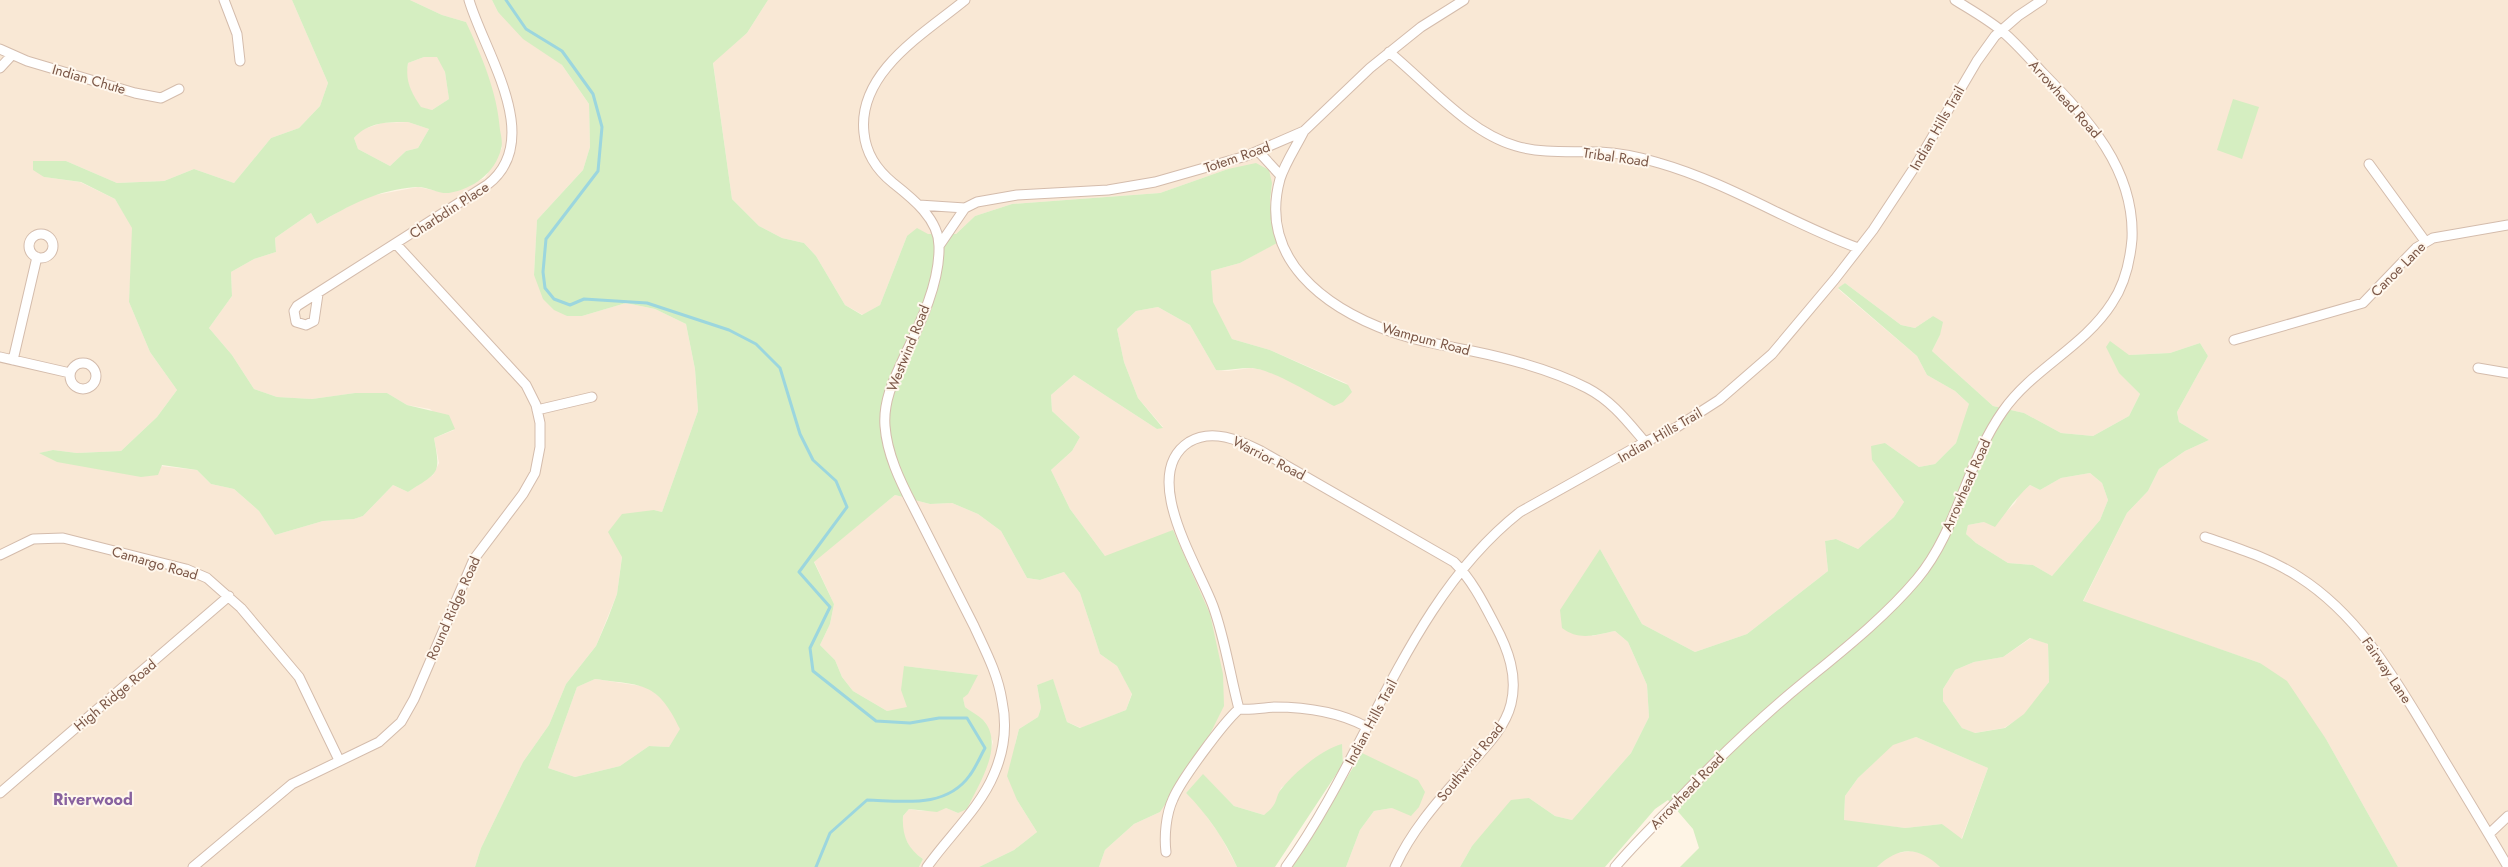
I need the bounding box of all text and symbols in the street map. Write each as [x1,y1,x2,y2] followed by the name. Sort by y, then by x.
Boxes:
[2024,55,2106,143] street label: Arrowhead Road
[50,59,128,99] street label: Indian Chute
[1905,82,1969,174] street label: Indian Hills Trail
[1201,136,1273,178] street label: Totem Road
[1582,142,1650,172] street label: Tribal Road
[405,177,493,243] street label: Charbdin Place
[2366,237,2430,301] street label: Canoe Lane
[882,302,934,394] street label: Westwind Road
[1380,318,1472,360] street label: Wampum Road
[1614,403,1706,467] street label: Indian Hills Trail
[1229,431,1309,485] street label: Warrior Road
[1937,436,1995,534] street label: Arrowhead Road
[110,541,200,585] street label: Camargo Road
[421,553,485,663] street label: Round Ridge Road
[2357,633,2417,707] street label: Fairway Lane
[69,654,161,736] street label: High Ridge Road
[1340,676,1402,768] street label: Indian Hills Trail
[1432,718,1508,806] street label: Southwind Road
[1645,748,1729,834] street label: Arrowhead Road
[53,788,133,811] district label: Riverwood

